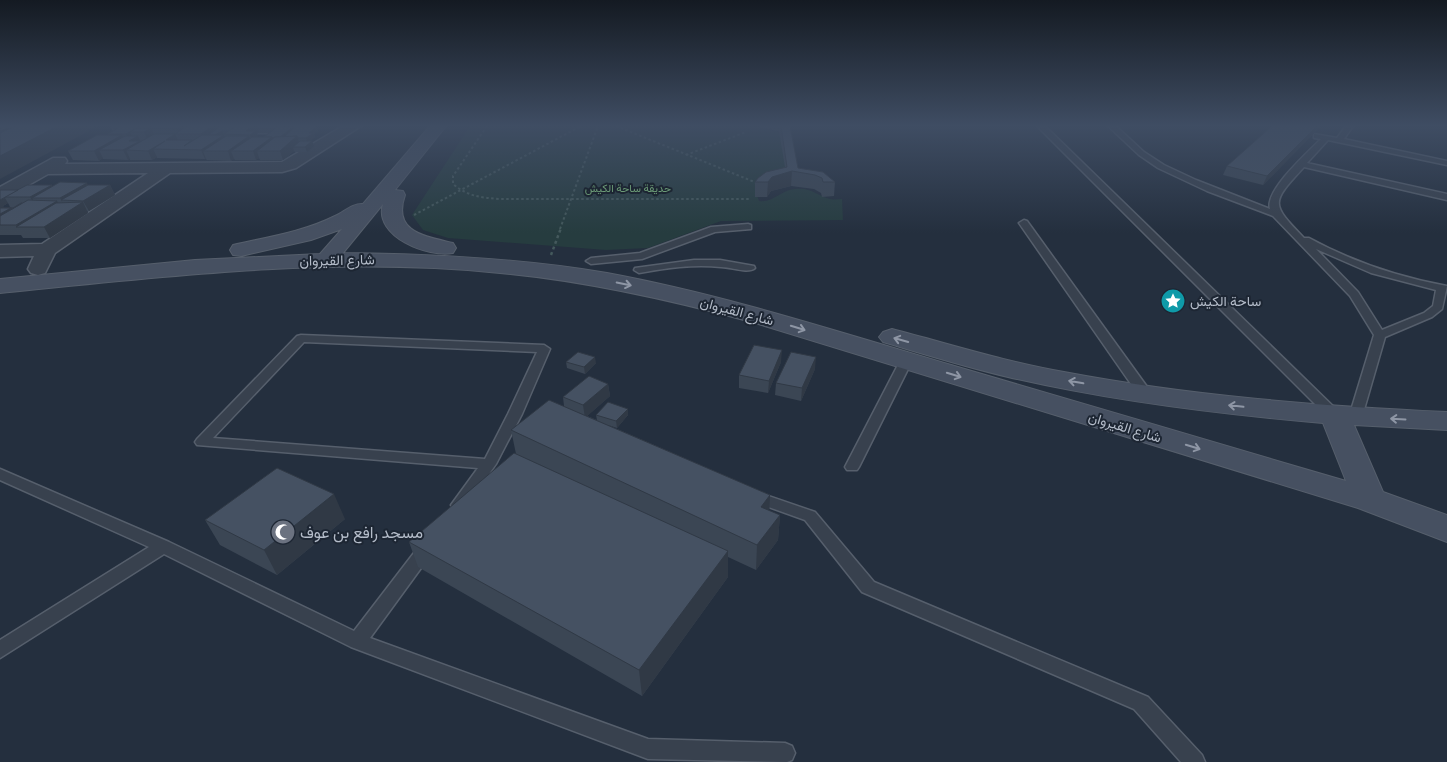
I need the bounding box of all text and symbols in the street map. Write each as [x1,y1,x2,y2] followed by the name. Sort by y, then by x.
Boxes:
[585,182,671,195] park label: حديقة ساحة الكيش
[299,251,375,272] street label: شارع القيروان
[615,280,631,289] one-way arrow
[1160,288,1186,314] place icon: ساحة الكيش
[1190,293,1261,310] place label: ساحة الكيش
[698,294,775,331] street label: شارع القيروان
[790,324,806,334] one-way arrow
[893,334,909,344] one-way arrow
[945,371,961,381] one-way arrow
[1068,377,1084,387] one-way arrow
[1229,401,1245,411] one-way arrow
[1086,408,1163,449] street label: شارع القيروان
[1391,414,1407,423] one-way arrow
[1185,442,1201,452] one-way arrow
[270,519,296,545] mosque icon: مسجد رافع بن عوف
[300,523,423,544] place label: مسجد رافع بن عوف

